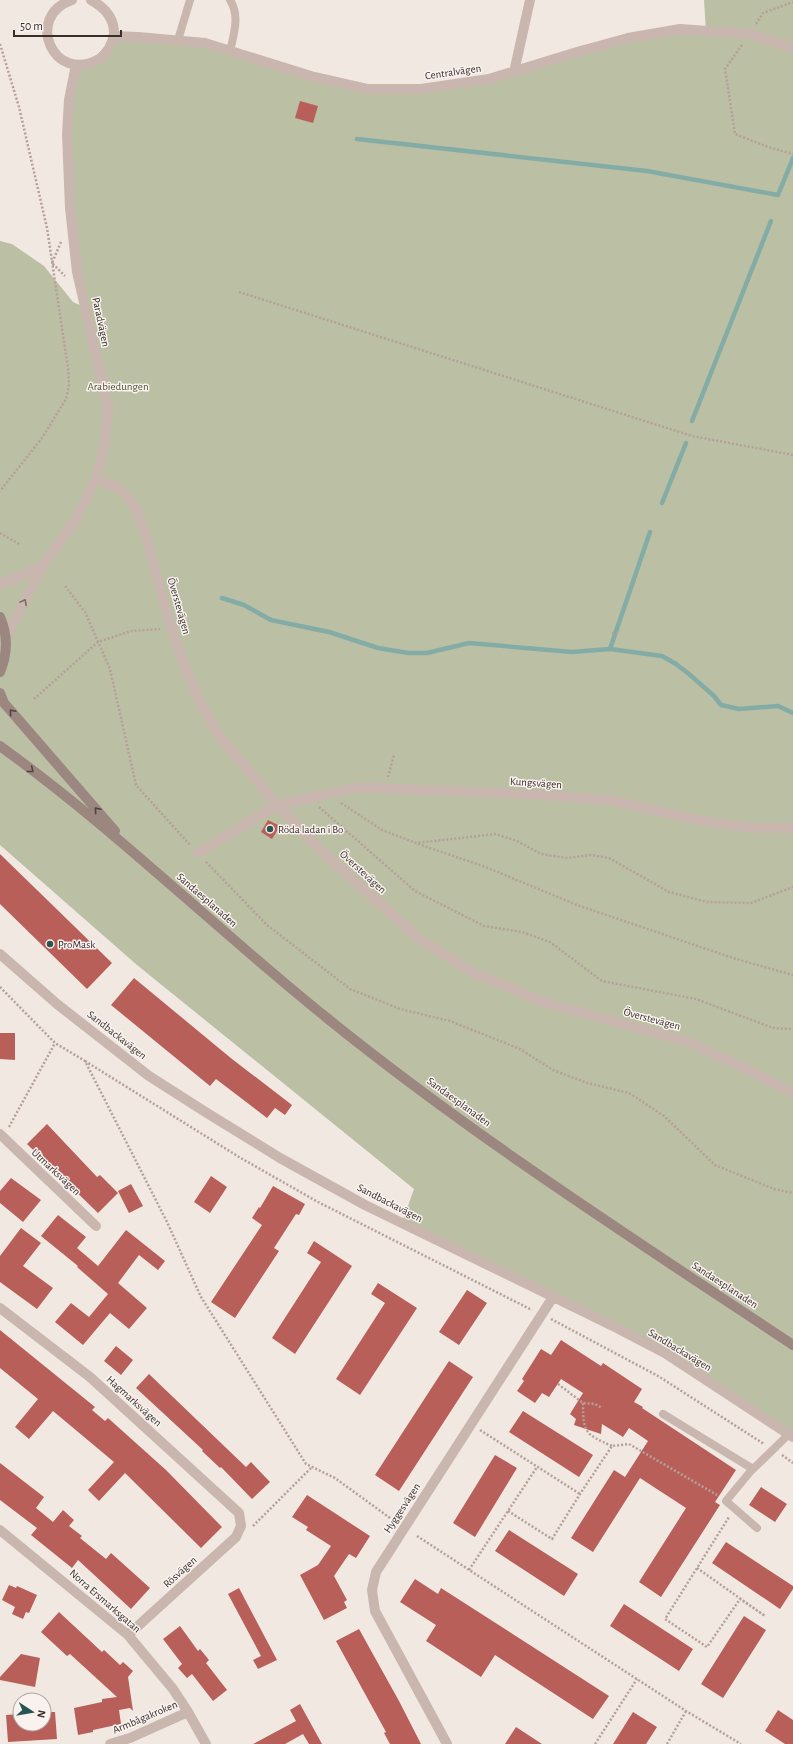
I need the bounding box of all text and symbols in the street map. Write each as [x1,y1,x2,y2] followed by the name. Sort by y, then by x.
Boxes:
[14,12,121,38] scale bar
[20,20,43,32] text: 50 m
[424,63,482,81] street label: Centralvägen
[90,296,112,348] street label: Paradvägen
[87,381,149,392] park label: Arabiedungen
[166,576,192,636] street label: Överstevägen
[19,599,26,606] one-way arrow
[10,709,17,717] one-way arrow
[27,765,34,772] one-way arrow
[510,776,562,790] street label: Kungsvägen
[95,808,102,815] one-way arrow
[265,824,275,834] marker: Röda ladan i Bo
[278,824,343,835] place label: Röda ladan i Bo
[338,848,388,896] street label: Överstevägen
[175,871,239,929] street label: Sandaesplanaden
[45,939,55,949] marker: ProMask
[58,939,95,950] place label: ProMask
[622,1006,682,1032] street label: Överstevägen
[85,1009,149,1061] street label: Sandbackavägen
[425,1075,493,1129] street label: Sandaesplanaden
[29,1147,83,1197] street label: Utmarksvägen
[356,1182,424,1224] street label: Sandbackavägen
[690,1260,760,1310] street label: Sandaesplanaden
[646,1327,714,1373] street label: Sandbackavägen
[104,1374,164,1428] street label: Hagmarksvägen
[382,1481,422,1535] street label: Hyggesvägen
[161,1554,199,1590] street label: Rösvägen
[67,1567,143,1635] street label: Norra Ersmarksgatan
[12,1692,52,1732] north arrow
[111,1698,179,1736] street label: Armbågakroken
[35,1709,47,1719] text: N

